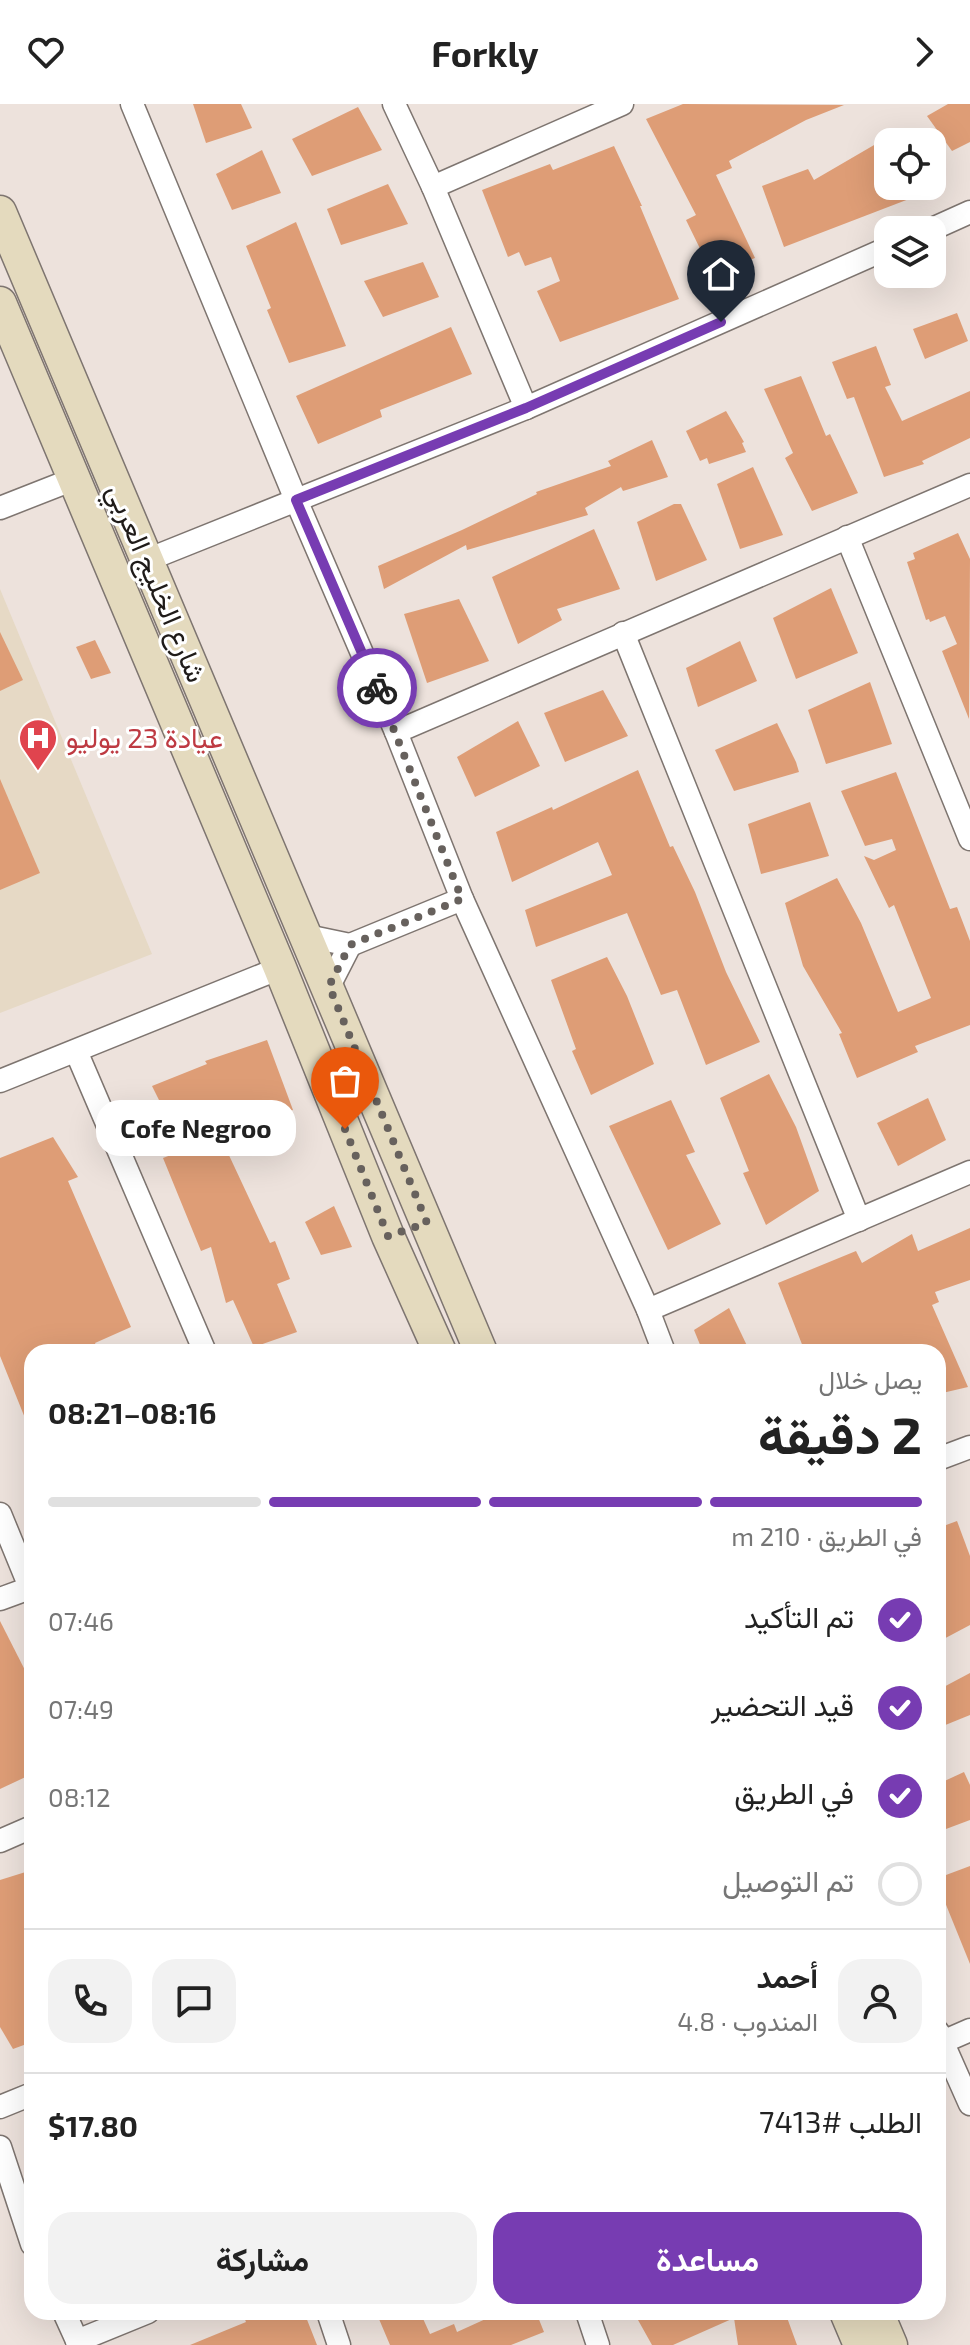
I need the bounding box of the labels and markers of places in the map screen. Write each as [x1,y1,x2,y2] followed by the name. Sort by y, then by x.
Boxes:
[687,240,755,322] pin
[17,717,59,772] hospital icon: عيادة 23 يوليو
[66,720,223,756] place label: عيادة 23 يوليو
[311,1047,379,1129] pin
[97,1101,297,1157] callout: Cofe Negroo

